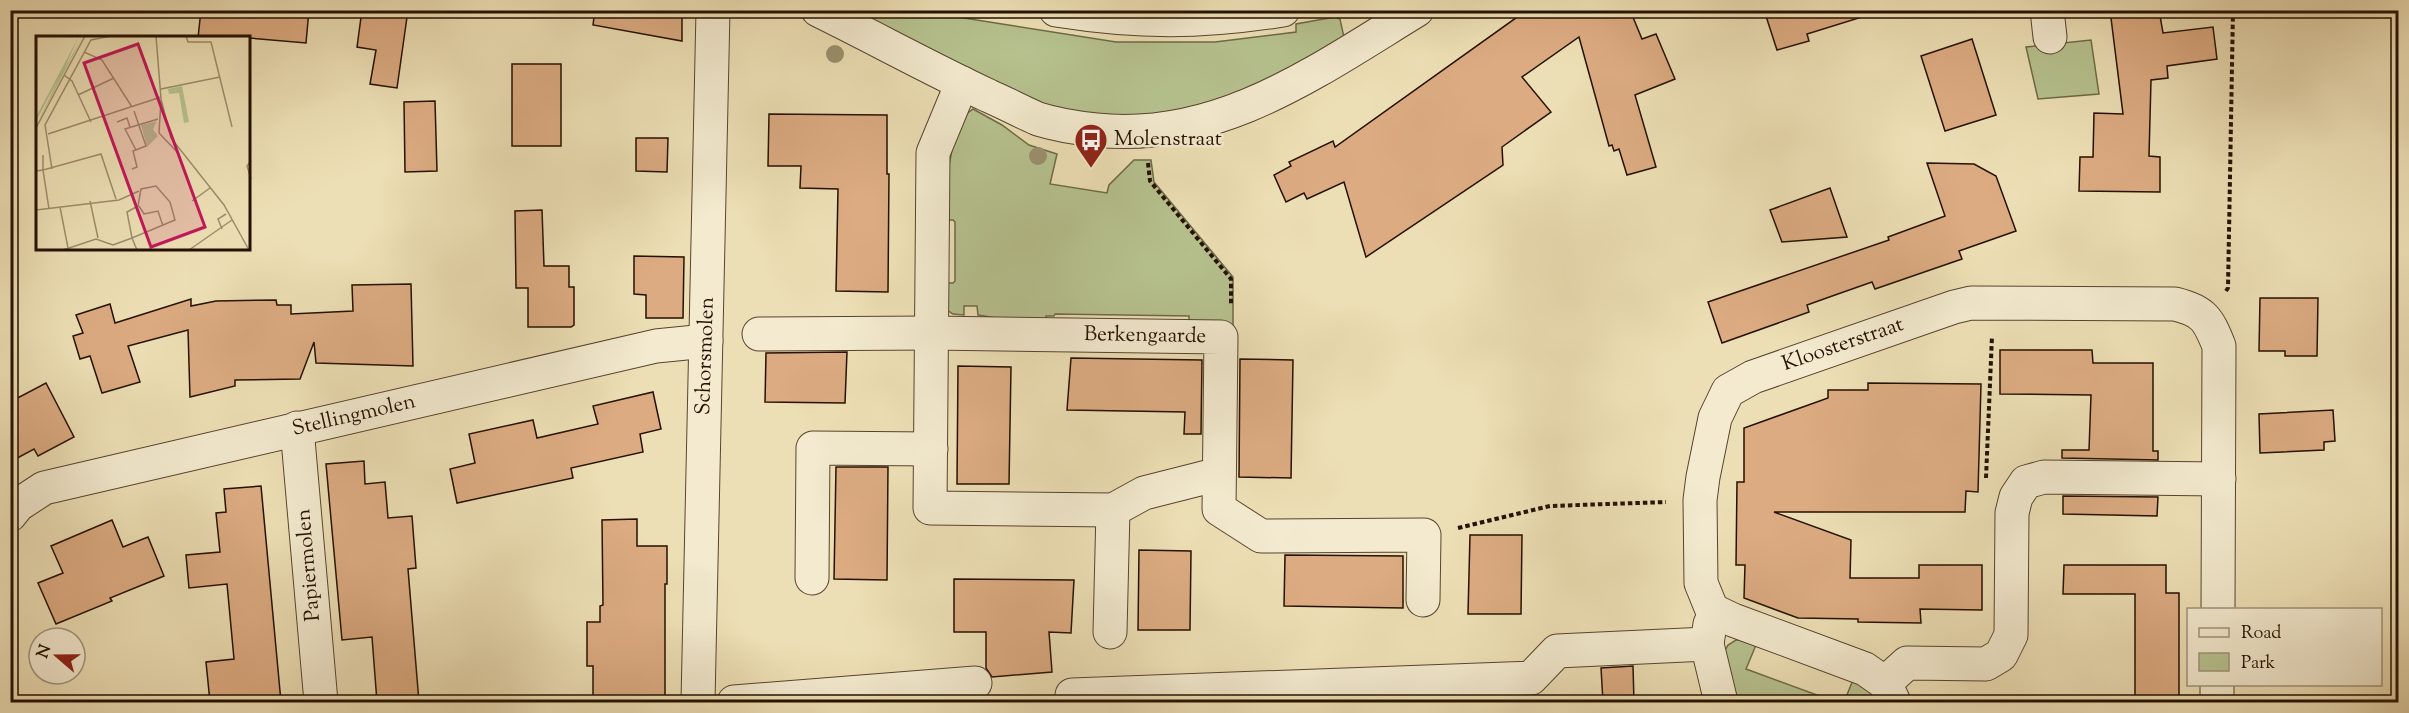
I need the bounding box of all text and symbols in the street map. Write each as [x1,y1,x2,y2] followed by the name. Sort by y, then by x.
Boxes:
[36,36,250,250] inset map
[1073,122,1109,169] bus stop icon: Molenstraat
[1114,125,1222,155] place label: Molenstraat
[689,296,723,416] street label: Schorsmolen
[1778,310,1908,380] street label: Kloosterstraat
[1084,320,1206,352] street label: Berkengaarde
[289,387,419,445] street label: Stellingmolen
[289,508,329,622] street label: Papiermolen
[2187,608,2382,686] legend
[2241,621,2281,647] text: Road
[27,626,87,686] north arrow
[32,642,58,662] text: N
[2241,651,2276,677] text: Park

